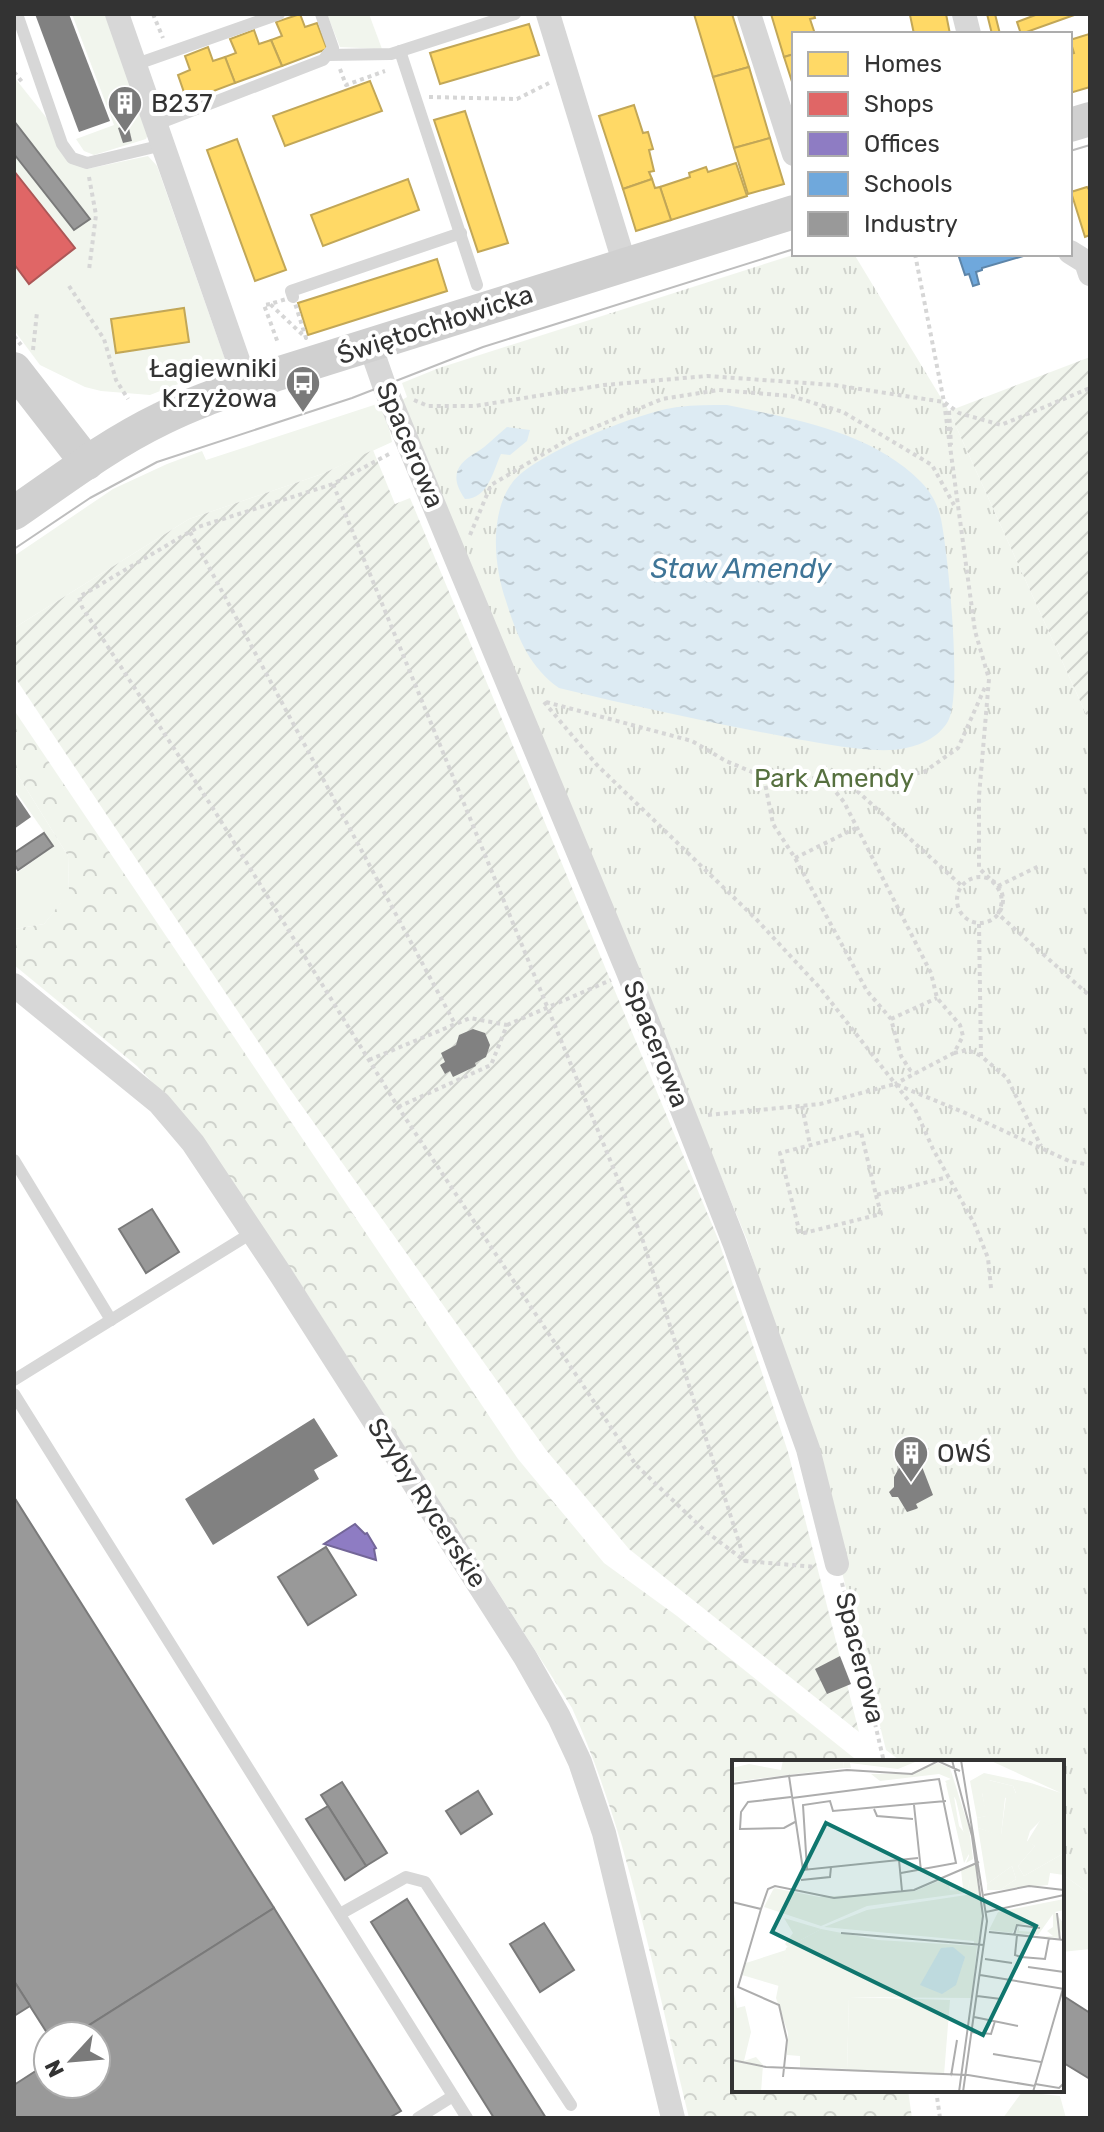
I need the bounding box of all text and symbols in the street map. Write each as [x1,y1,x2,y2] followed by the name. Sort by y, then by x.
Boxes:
[792,32,1072,256] legend
[864,50,942,78] text: Homes
[106,84,144,134] building icon: B237
[151,88,213,119] place label: B237
[864,90,934,118] text: Shops
[864,130,940,158] text: Offices
[864,170,952,198] text: Schools
[864,210,958,238] text: Industry
[333,279,537,371] street label: Świętochłowicka
[149,353,277,414] place label: Łagiewniki Krzyżowa
[284,364,322,414] bus stop icon: Łagiewniki Krzyżowa
[370,377,450,513] street label: Spacerowa
[650,552,833,585] water label: Staw Amendy
[754,763,914,794] park label: Park Amendy
[617,976,695,1112] street label: Spacerowa
[361,1412,493,1594] street label: Szyby Rycerskie
[892,1434,930,1484] building icon: OWŚ
[937,1438,991,1469] place label: OWŚ
[829,1589,891,1727] street label: Spacerowa
[732,1760,1064,2092] inset map
[32,2020,112,2100] north arrow
[39,2056,70,2082] text: N

